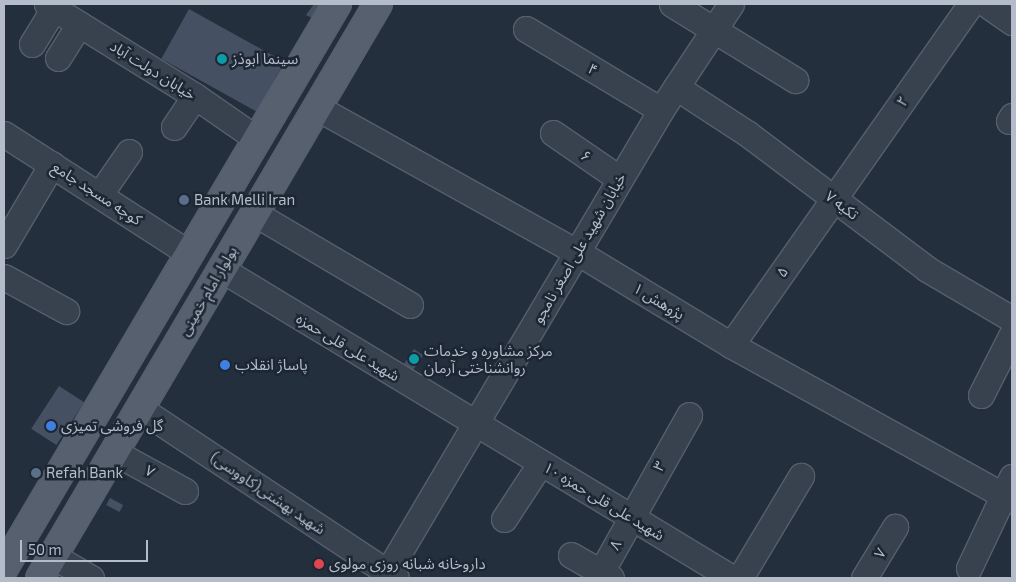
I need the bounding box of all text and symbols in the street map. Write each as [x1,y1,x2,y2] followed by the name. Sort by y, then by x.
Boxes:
[107,37,199,103] street label: خیابان دولت آباد
[232,50,298,68] place label: سینما ابوذز
[216,53,228,65] marker: سینما ابوذز
[585,59,601,79] street label: ۴
[892,92,912,110] street label: ۲
[577,146,595,166] street label: ۶
[49,157,145,229] street label: کوچه مسجد جامع
[529,170,629,326] street label: خیابان شهید علی اصغر نامجو
[822,187,862,223] street label: تکیه ۷
[194,191,295,209] place label: Bank Melli Iran
[178,194,190,206] marker: Bank Melli Iran
[175,243,241,339] street label: بولوار امام خمینی
[772,263,792,281] street label: ۵
[630,279,688,323] street label: پژوهش ۱
[293,309,403,385] street label: شهید علی قلی حمزه
[424,341,553,376] place label: مرکز مشاوره و خدمات روانشناختی آرمان
[408,353,420,365] marker: مرکز مشاوره و خدمات روانشناختی آرمان
[235,356,308,374] place label: پاساژ انقلاب
[219,359,231,371] marker: پاساژ انقلاب
[61,417,163,435] place label: گل فروشی تمیزی
[45,420,57,432] marker: گل فروشی تمیزی
[207,448,329,538] street label: شهید بهشتی(کاووسی)
[540,458,668,544] street label: شهید علی قلی حمزه ۱۰
[649,458,669,474] street label: ۳
[142,461,158,481] street label: ۷
[46,464,123,482] place label: Refah Bank
[30,467,42,479] marker: Refah Bank
[22,530,150,562] scale bar
[605,537,625,553] street label: ۸
[28,540,62,558] text: 50 m
[870,545,890,561] street label: ۷
[329,555,486,573] place label: داروخانه شبانه روزی مولوی
[313,558,325,570] marker: داروخانه شبانه روزی مولوی

